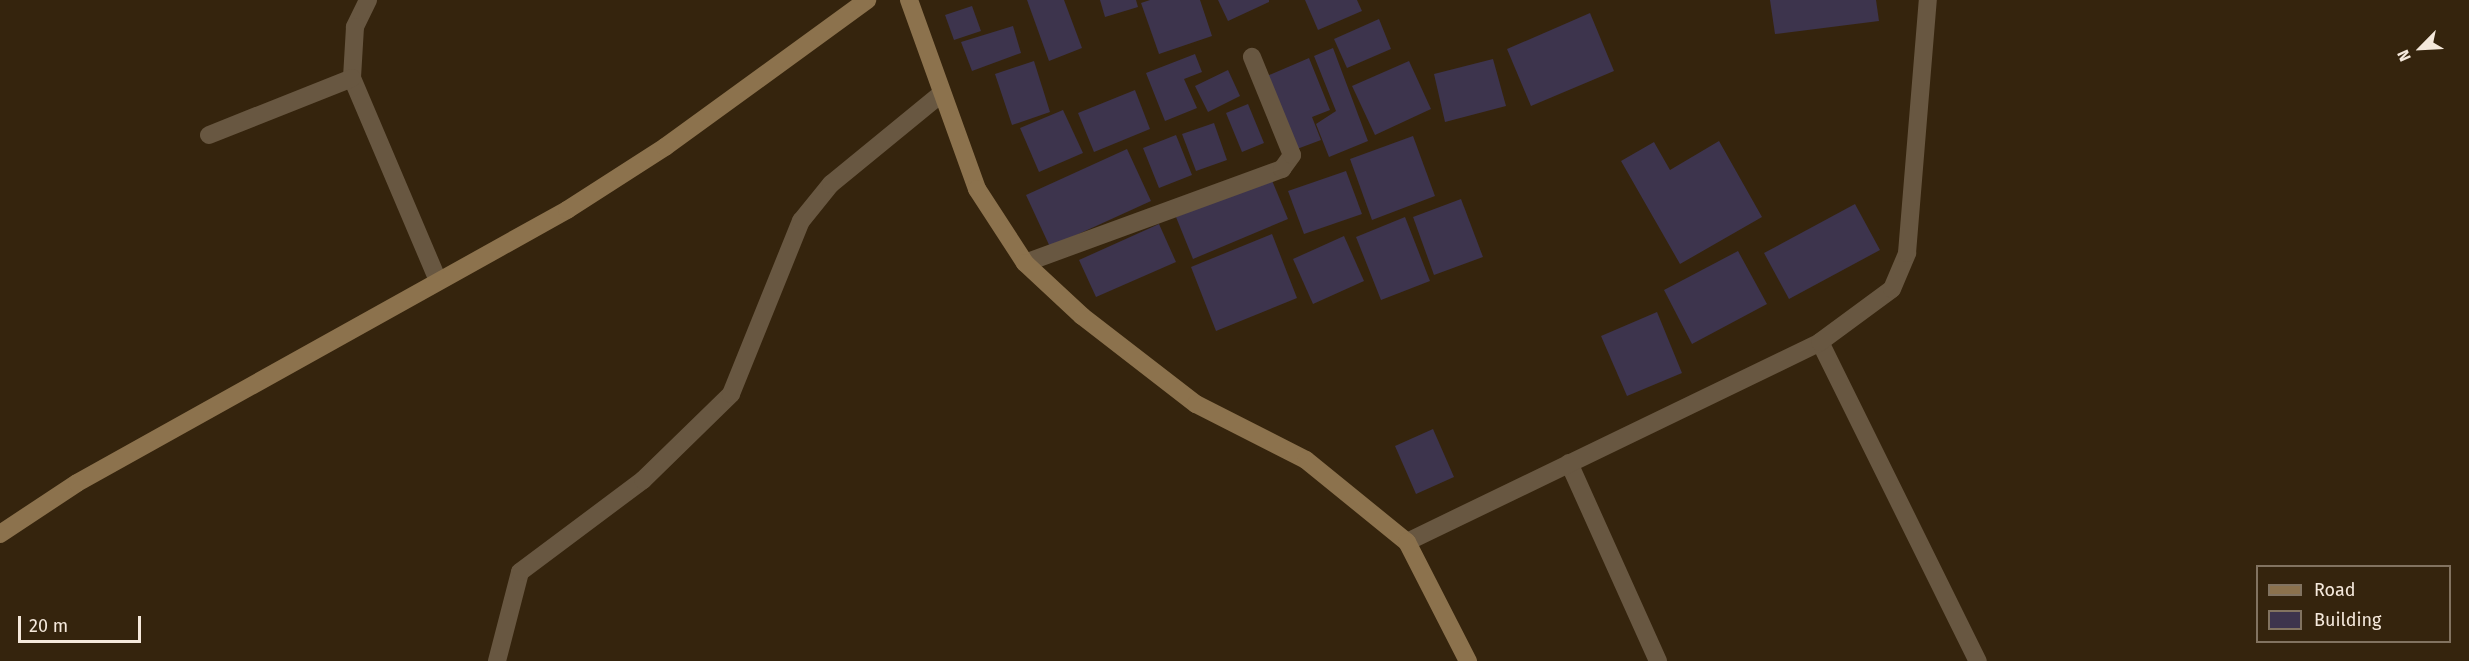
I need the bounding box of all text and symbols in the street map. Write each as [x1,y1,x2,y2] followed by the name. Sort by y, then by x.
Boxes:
[2391,18,2451,78] north arrow
[2393,47,2415,64] text: N
[2256,565,2451,643] legend
[2314,579,2356,601] text: Road
[21,604,144,642] scale bar
[2314,609,2381,631] text: Building
[29,615,68,637] text: 20 m

